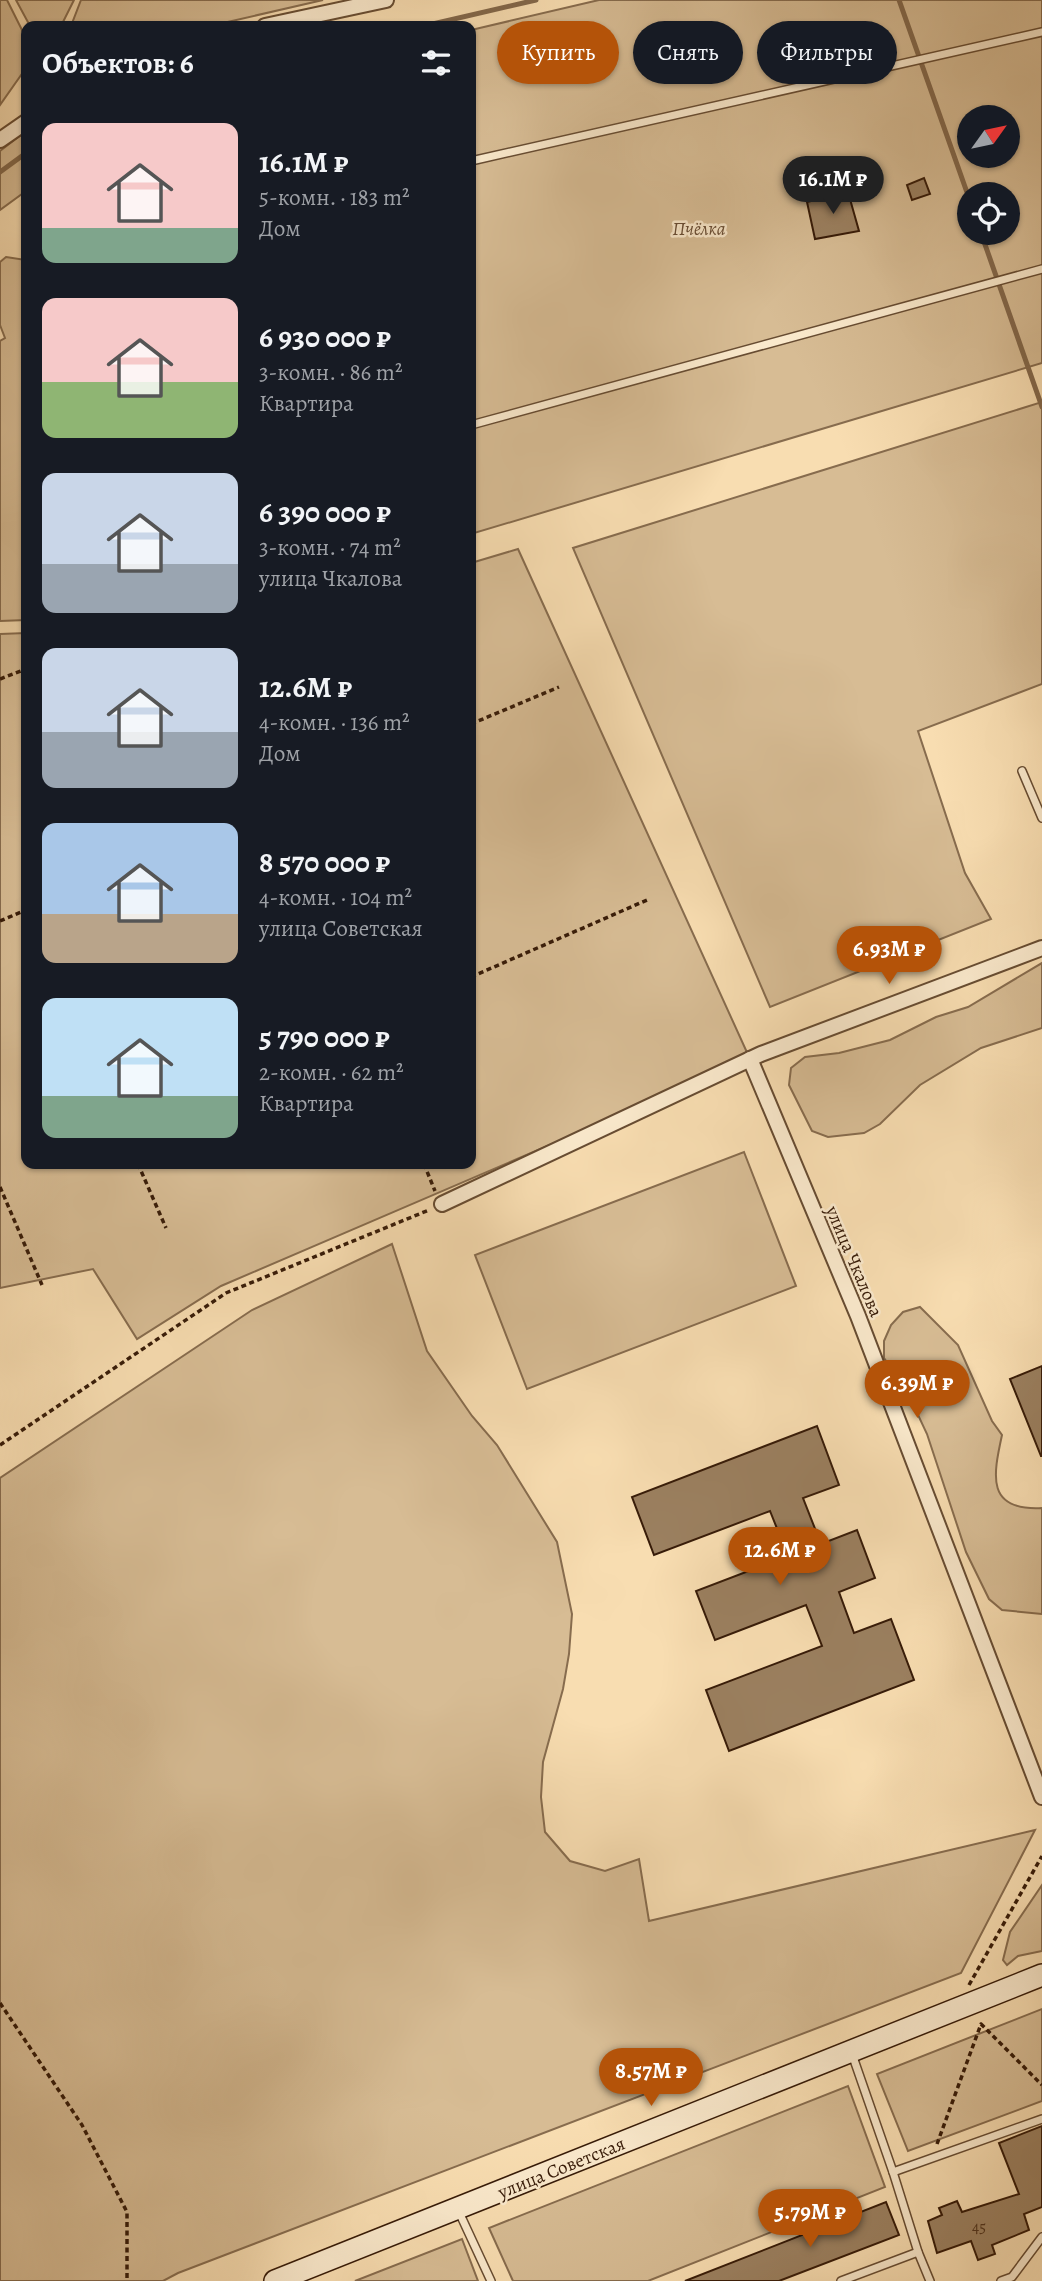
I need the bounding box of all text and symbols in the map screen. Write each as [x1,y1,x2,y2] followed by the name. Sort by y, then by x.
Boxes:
[497,21,619,84] chip: Купить
[633,21,743,84] chip: Снять
[757,21,897,84] chip: Фильтры
[42,43,194,83] text: Объектов: 6
[417,44,455,82] icon: filters
[957,105,1020,168] north arrow
[957,105,1020,245] map controls
[259,142,348,182] text: 16.1M ₽
[98,151,182,235] icon: home
[768,156,898,216] pin: 16.1M ₽
[799,163,867,194] text: 16.1M ₽
[259,182,410,213] text: 5-комн. · 183 m²
[957,182,1020,245] button: locate
[259,213,301,244] text: Дом
[672,216,726,242] park label: Пчёлка
[259,317,391,357] text: 6 930 000 ₽
[98,326,182,410] icon: home
[259,357,402,388] text: 3-комн. · 86 m²
[259,388,354,419] text: Квартира
[259,492,391,532] text: 6 390 000 ₽
[98,501,182,585] icon: home
[259,532,401,563] text: 3-комн. · 74 m²
[259,563,402,594] text: улица Чкалова
[259,667,352,707] text: 12.6M ₽
[98,676,182,760] icon: home
[259,707,410,738] text: 4-комн. · 136 m²
[259,738,301,769] text: Дом
[259,842,390,882] text: 8 570 000 ₽
[98,851,182,935] icon: home
[259,882,412,913] text: 4-комн. · 104 m²
[259,913,423,944] text: улица Советская
[824,926,954,986] pin: 6.93M ₽
[853,933,925,964] text: 6.93M ₽
[259,1017,390,1057] text: 5 790 000 ₽
[98,1026,182,1110] icon: home
[259,1057,404,1088] text: 2-комн. · 62 m²
[259,1088,354,1119] text: Квартира
[819,1201,889,1321] street label: улица Чкалова
[852,1360,982,1420] pin: 6.39M ₽
[881,1367,953,1398] text: 6.39M ₽
[715,1528,845,1587] pin: 12.6M ₽
[744,1534,816,1565] text: 12.6M ₽
[586,2048,716,2108] pin: 8.57M ₽
[615,2055,687,2086] text: 8.57M ₽
[493,2131,629,2206] street label: улица Советская
[745,2190,875,2249] pin: 5.79M ₽
[774,2196,846,2227] text: 5.79M ₽
[972,2216,986,2238] house number: 45

